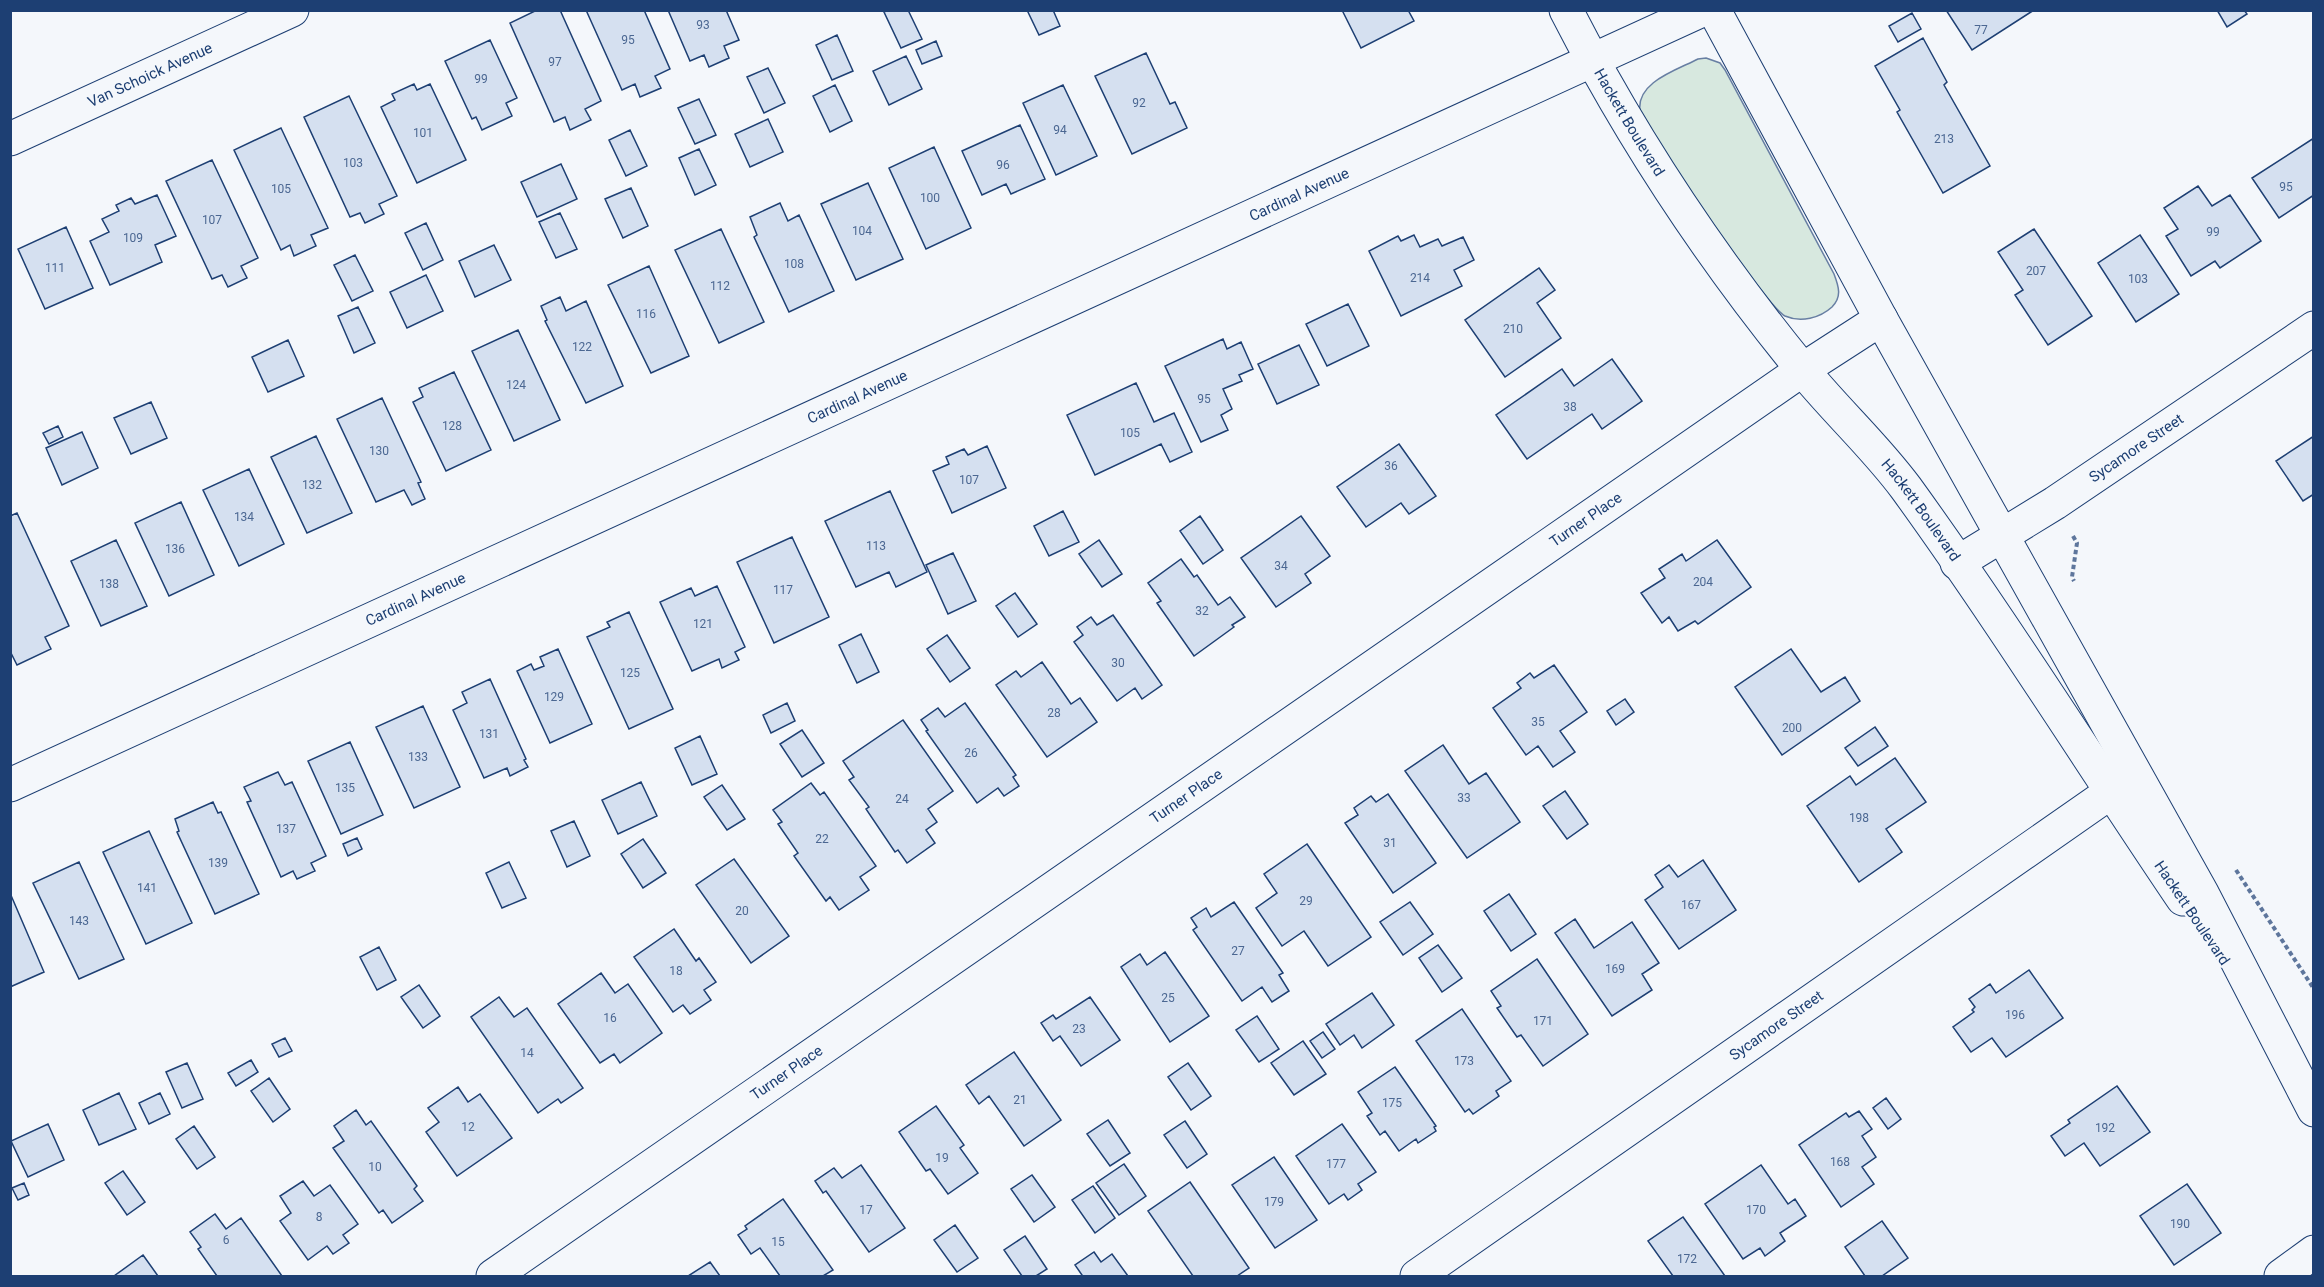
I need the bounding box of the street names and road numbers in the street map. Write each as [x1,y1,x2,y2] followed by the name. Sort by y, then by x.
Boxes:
[85,39,215,111] street label: Van Schoick Avenue
[1590,65,1668,180] street label: Hackett Boulevard
[1246,164,1352,225] street label: Cardinal Avenue
[805,366,910,428] street label: Cardinal Avenue
[2086,410,2187,486] street label: Sycamore Street
[1878,455,1964,565] street label: Hackett Boulevard
[1546,488,1625,551] street label: Turner Place
[363,569,468,630] street label: Cardinal Avenue
[1147,765,1226,828] street label: Turner Place
[2150,857,2234,969] street label: Hackett Boulevard
[1726,987,1827,1064] street label: Sycamore Street
[747,1042,826,1104] street label: Turner Place

